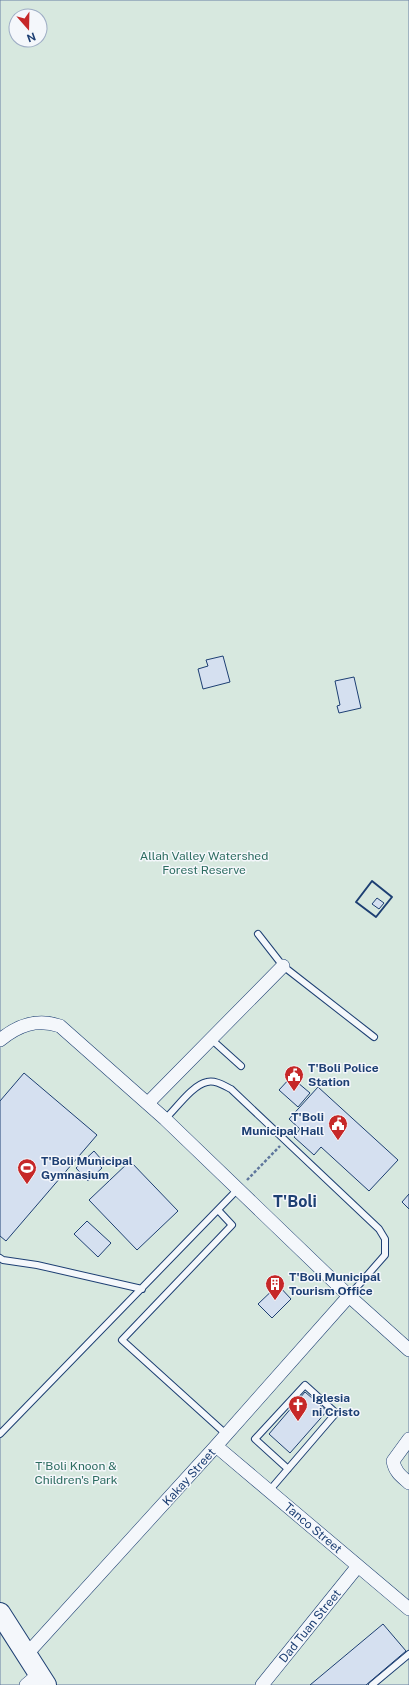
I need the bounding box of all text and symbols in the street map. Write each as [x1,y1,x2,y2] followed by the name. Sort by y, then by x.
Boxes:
[8,8,48,48] north arrow
[25,30,38,45] text: N
[140,849,268,877] park label: Allah Valley Watershed Forest Reserve
[308,1061,379,1089] place label: T'Boli Police Station
[283,1064,305,1092] public building icon: T'Boli Police Station
[241,1110,324,1138] place label: T'Boli Municipal Hall
[327,1113,349,1141] public building icon: T'Boli Municipal Hall
[41,1154,133,1182] place label: T'Boli Municipal Gymnasium
[16,1157,38,1185] sports icon: T'Boli Municipal Gymnasium
[273,1192,317,1211] district label: T'Boli
[289,1270,381,1298] place label: T'Boli Municipal Tourism Office
[264,1273,286,1301] building icon: T'Boli Municipal Tourism Office
[312,1391,360,1419] place label: Iglesia ni Cristo
[287,1394,309,1422] church icon: Iglesia ni Cristo
[160,1445,219,1508] street label: Kakay Street
[34,1459,118,1487] park label: T'Boli Knoon & Children's Park
[281,1500,345,1556] street label: Tanco Street
[276,1586,344,1665] street label: Dad Tuan Street

